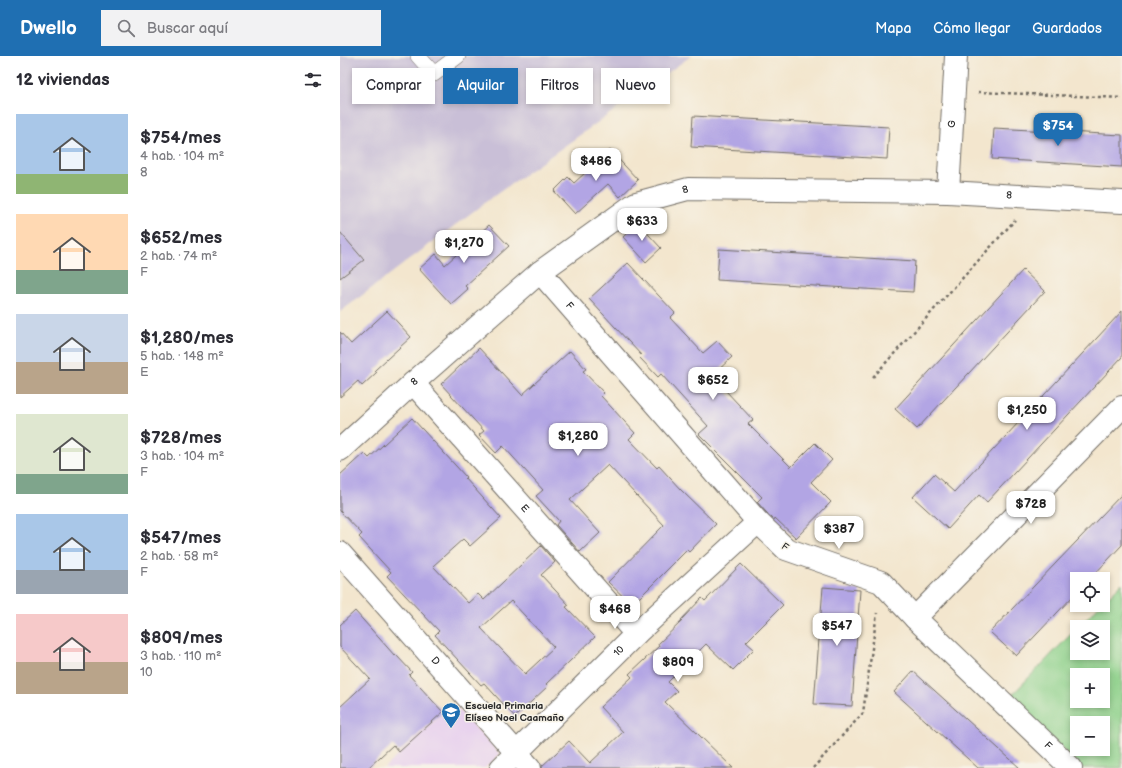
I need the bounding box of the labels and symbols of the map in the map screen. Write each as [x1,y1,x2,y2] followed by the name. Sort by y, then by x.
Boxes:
[1034,113,1082,147] pin: $754
[946,120,958,128] street label: G
[572,148,620,182] pin: $486
[681,183,690,196] street label: 8
[1006,189,1012,202] street label: 8
[618,208,666,242] pin: $633
[431,230,497,264] pin: $1,270
[563,300,576,312] street label: F
[689,367,737,401] pin: $652
[408,375,421,388] street label: 8
[994,397,1060,431] pin: $1,250
[545,423,611,457] pin: $1,280
[1007,491,1055,525] pin: $728
[518,502,532,515] street label: E
[815,516,863,550] pin: $387
[779,540,791,554] street label: F
[591,596,639,630] pin: $468
[813,613,861,647] pin: $547
[611,643,627,659] street label: 10
[654,649,702,683] pin: $809
[428,654,442,668] street label: D
[465,700,564,724] place label: Escuela Primaria Elíseo Noel Caamaño
[440,701,462,729] school or university icon: Escuela Primaria Elíseo Noel Caamaño
[1042,739,1054,752] street label: F

